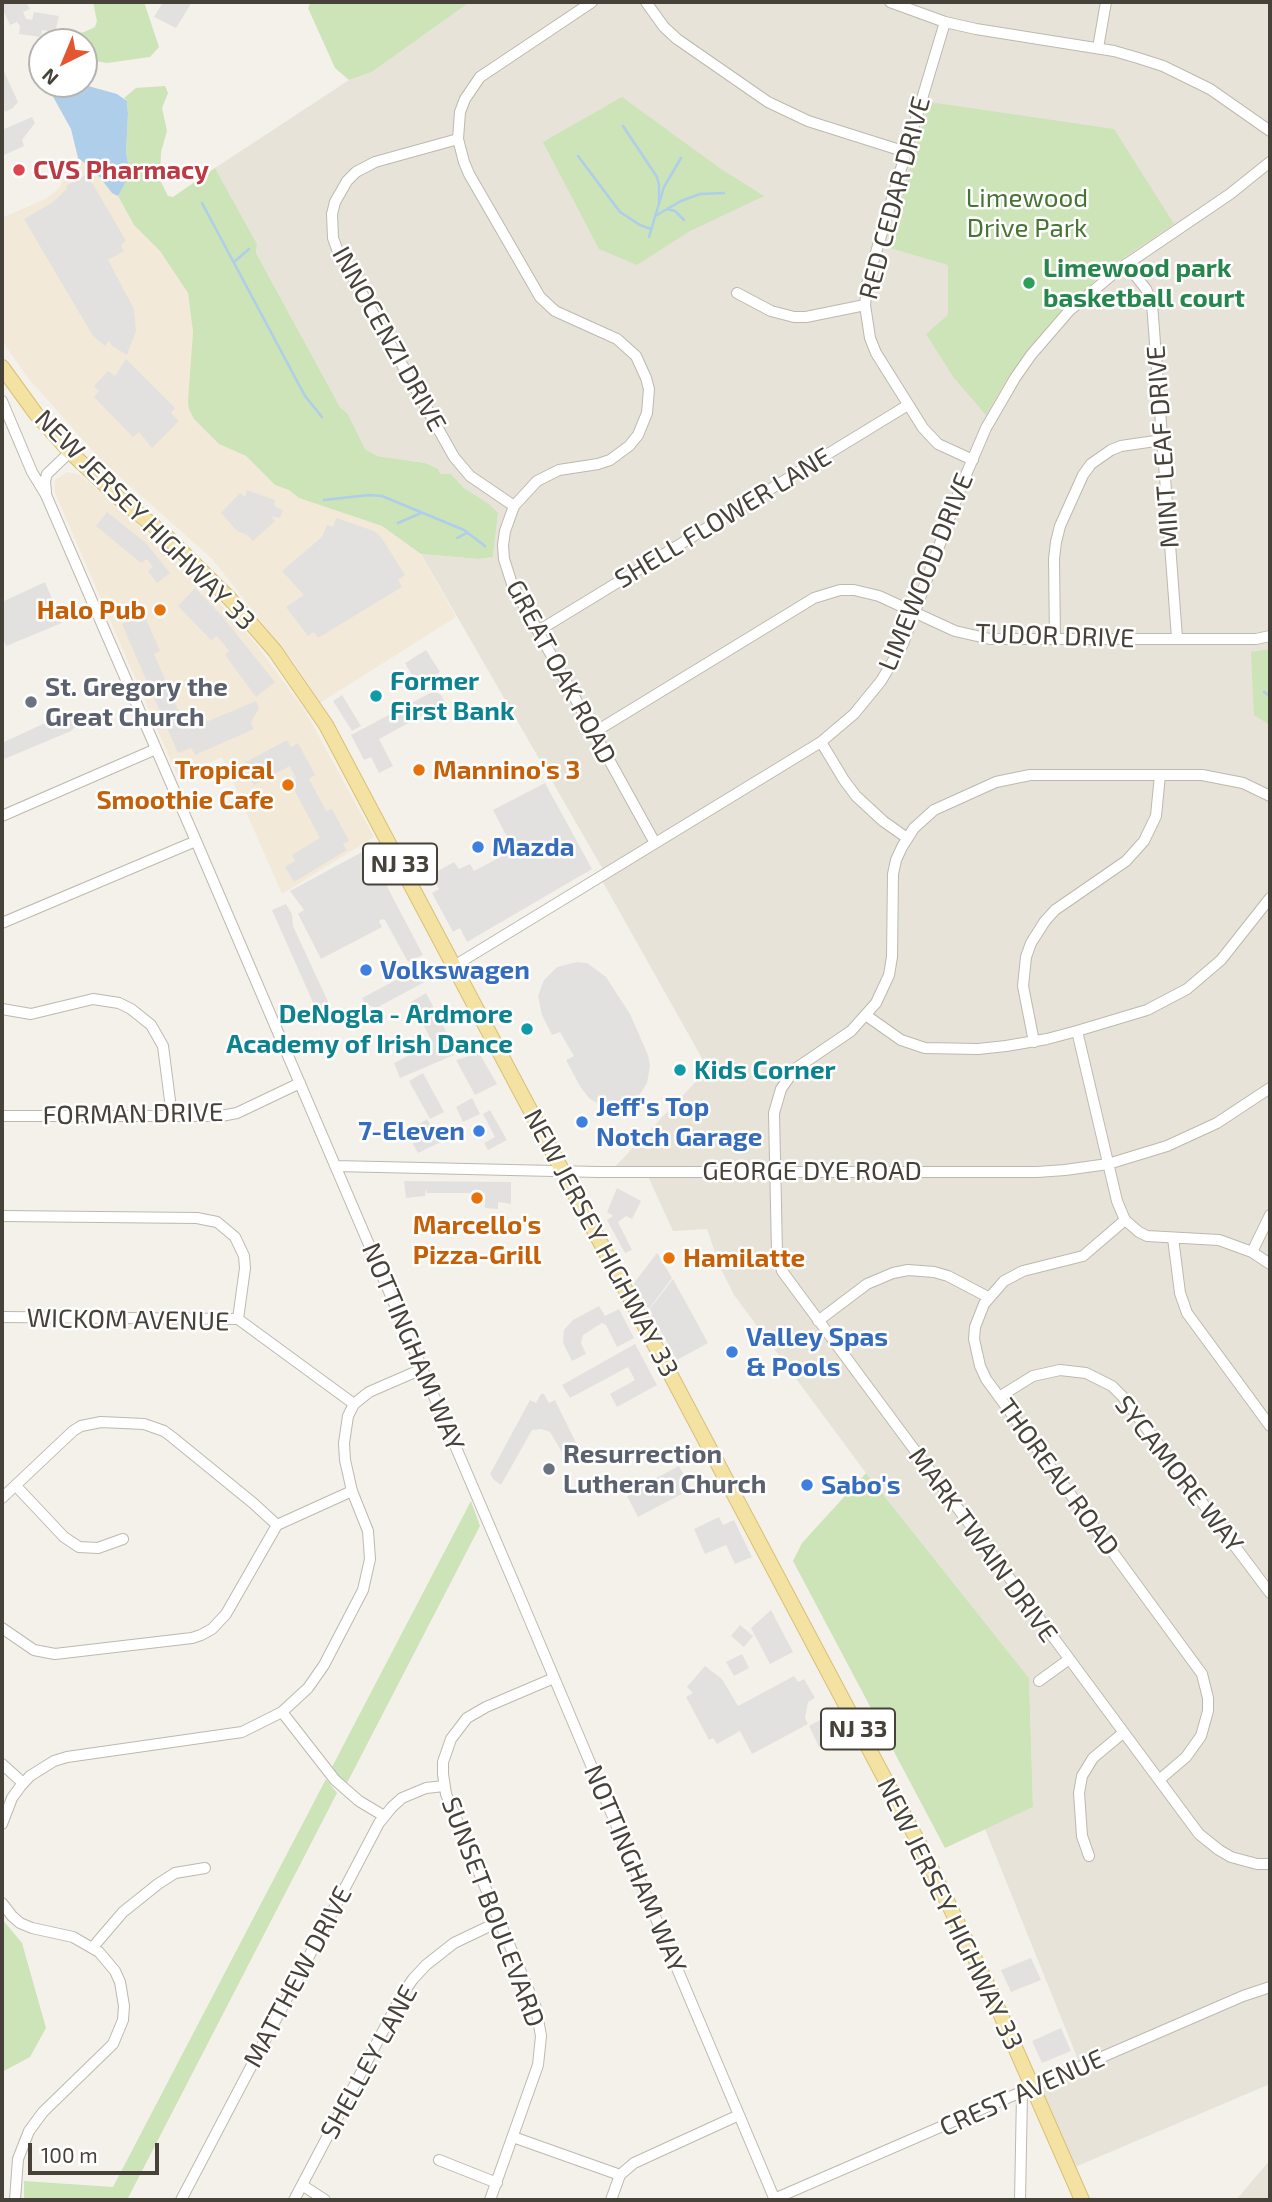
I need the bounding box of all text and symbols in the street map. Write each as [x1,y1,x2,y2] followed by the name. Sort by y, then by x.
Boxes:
[28,28,98,98] north arrow
[37,64,63,90] text: N
[853,93,937,303] street label: RED CEDAR DRIVE
[33,154,209,186] place label: CVS Pharmacy
[11,162,27,178] marker: CVS Pharmacy
[966,182,1088,244] park label: Limewood Drive Park
[325,241,453,437] street label: INNOCENZI DRIVE
[1043,252,1245,314] place label: Limewood park basketball court
[1021,275,1037,291] marker: Limewood park basketball court
[1140,345,1186,549] street label: MINT LEAF DRIVE
[28,403,262,637] street label: NEW JERSEY HIGHWAY 33
[609,441,837,595] street label: SHELL FLOWER LANE
[872,469,980,675] street label: LIMEWOOD DRIVE
[499,575,623,769] street label: GREAT OAK ROAD
[37,594,146,626] place label: Halo Pub
[152,602,168,618] marker: Halo Pub
[975,618,1135,654] street label: TUDOR DRIVE
[390,665,514,726] place label: Former First Bank
[45,671,228,732] place label: St. Gregory the Great Church
[368,688,384,704] marker: Former First Bank
[23,694,39,710] marker: St. Gregory the Great Church
[96,754,274,816] place label: Tropical Smoothie Cafe
[433,754,580,786] place label: Mannino's 3
[411,762,427,778] marker: Mannino's 3
[280,777,296,793] marker: Tropical Smoothie Cafe
[492,831,575,863] place label: Mazda
[470,839,486,855] marker: Mazda
[363,844,437,884] road number: NJ 33
[380,954,530,986] place label: Volkswagen
[358,962,374,978] marker: Volkswagen
[226,998,513,1060] place label: DeNogla - Ardmore Academy of Irish Dance
[519,1021,535,1037] marker: DeNogla - Ardmore Academy of Irish Dance
[694,1054,836,1086] place label: Kids Corner
[672,1062,688,1078] marker: Kids Corner
[596,1091,762,1152] place label: Jeff's Top Notch Garage
[42,1097,224,1131] street label: FORMAN DRIVE
[517,1104,685,1382] street label: NEW JERSEY HIGHWAY 33
[574,1114,590,1130] marker: Jeff's Top Notch Garage
[358,1115,465,1147] place label: 7-Eleven
[471,1123,487,1139] marker: 7-Eleven
[702,1155,922,1187] street label: GEORGE DYE ROAD
[469,1190,485,1206] marker: Marcello's Pizza-Grill
[413,1209,541,1270] place label: Marcello's Pizza-Grill
[355,1238,471,1456] street label: NOTTINGHAM WAY
[683,1242,805,1274] place label: Hamilatte
[661,1250,677,1266] marker: Hamilatte
[26,1303,230,1337] street label: WICKOM AVENUE
[746,1321,888,1382] place label: Valley Spas & Pools
[724,1344,740,1360] marker: Valley Spas & Pools
[1108,1389,1250,1559] street label: SYCAMORE WAY
[991,1392,1125,1562] street label: THOREAU ROAD
[563,1438,766,1500] place label: Resurrection Lutheran Church
[902,1442,1064,1648] street label: MARK TWAIN DRIVE
[541,1461,557,1477] marker: Resurrection Lutheran Church
[821,1469,901,1501] place label: Sabo's
[799,1477,815,1493] marker: Sabo's
[821,1708,895,1750] road number: NJ 33
[577,1760,693,1978] street label: NOTTINGHAM WAY
[870,1773,1030,2055] street label: NEW JERSEY HIGHWAY 33
[435,1793,551,2031] street label: SUNSET BOULEVARD
[237,1881,359,2073] street label: MATTHEW DRIVE
[314,1980,424,2144] street label: SHELLEY LANE
[935,2043,1109,2143] street label: CREST AVENUE
[32,2128,163,2172] scale bar
[41,2142,98,2167] text: 100 m

